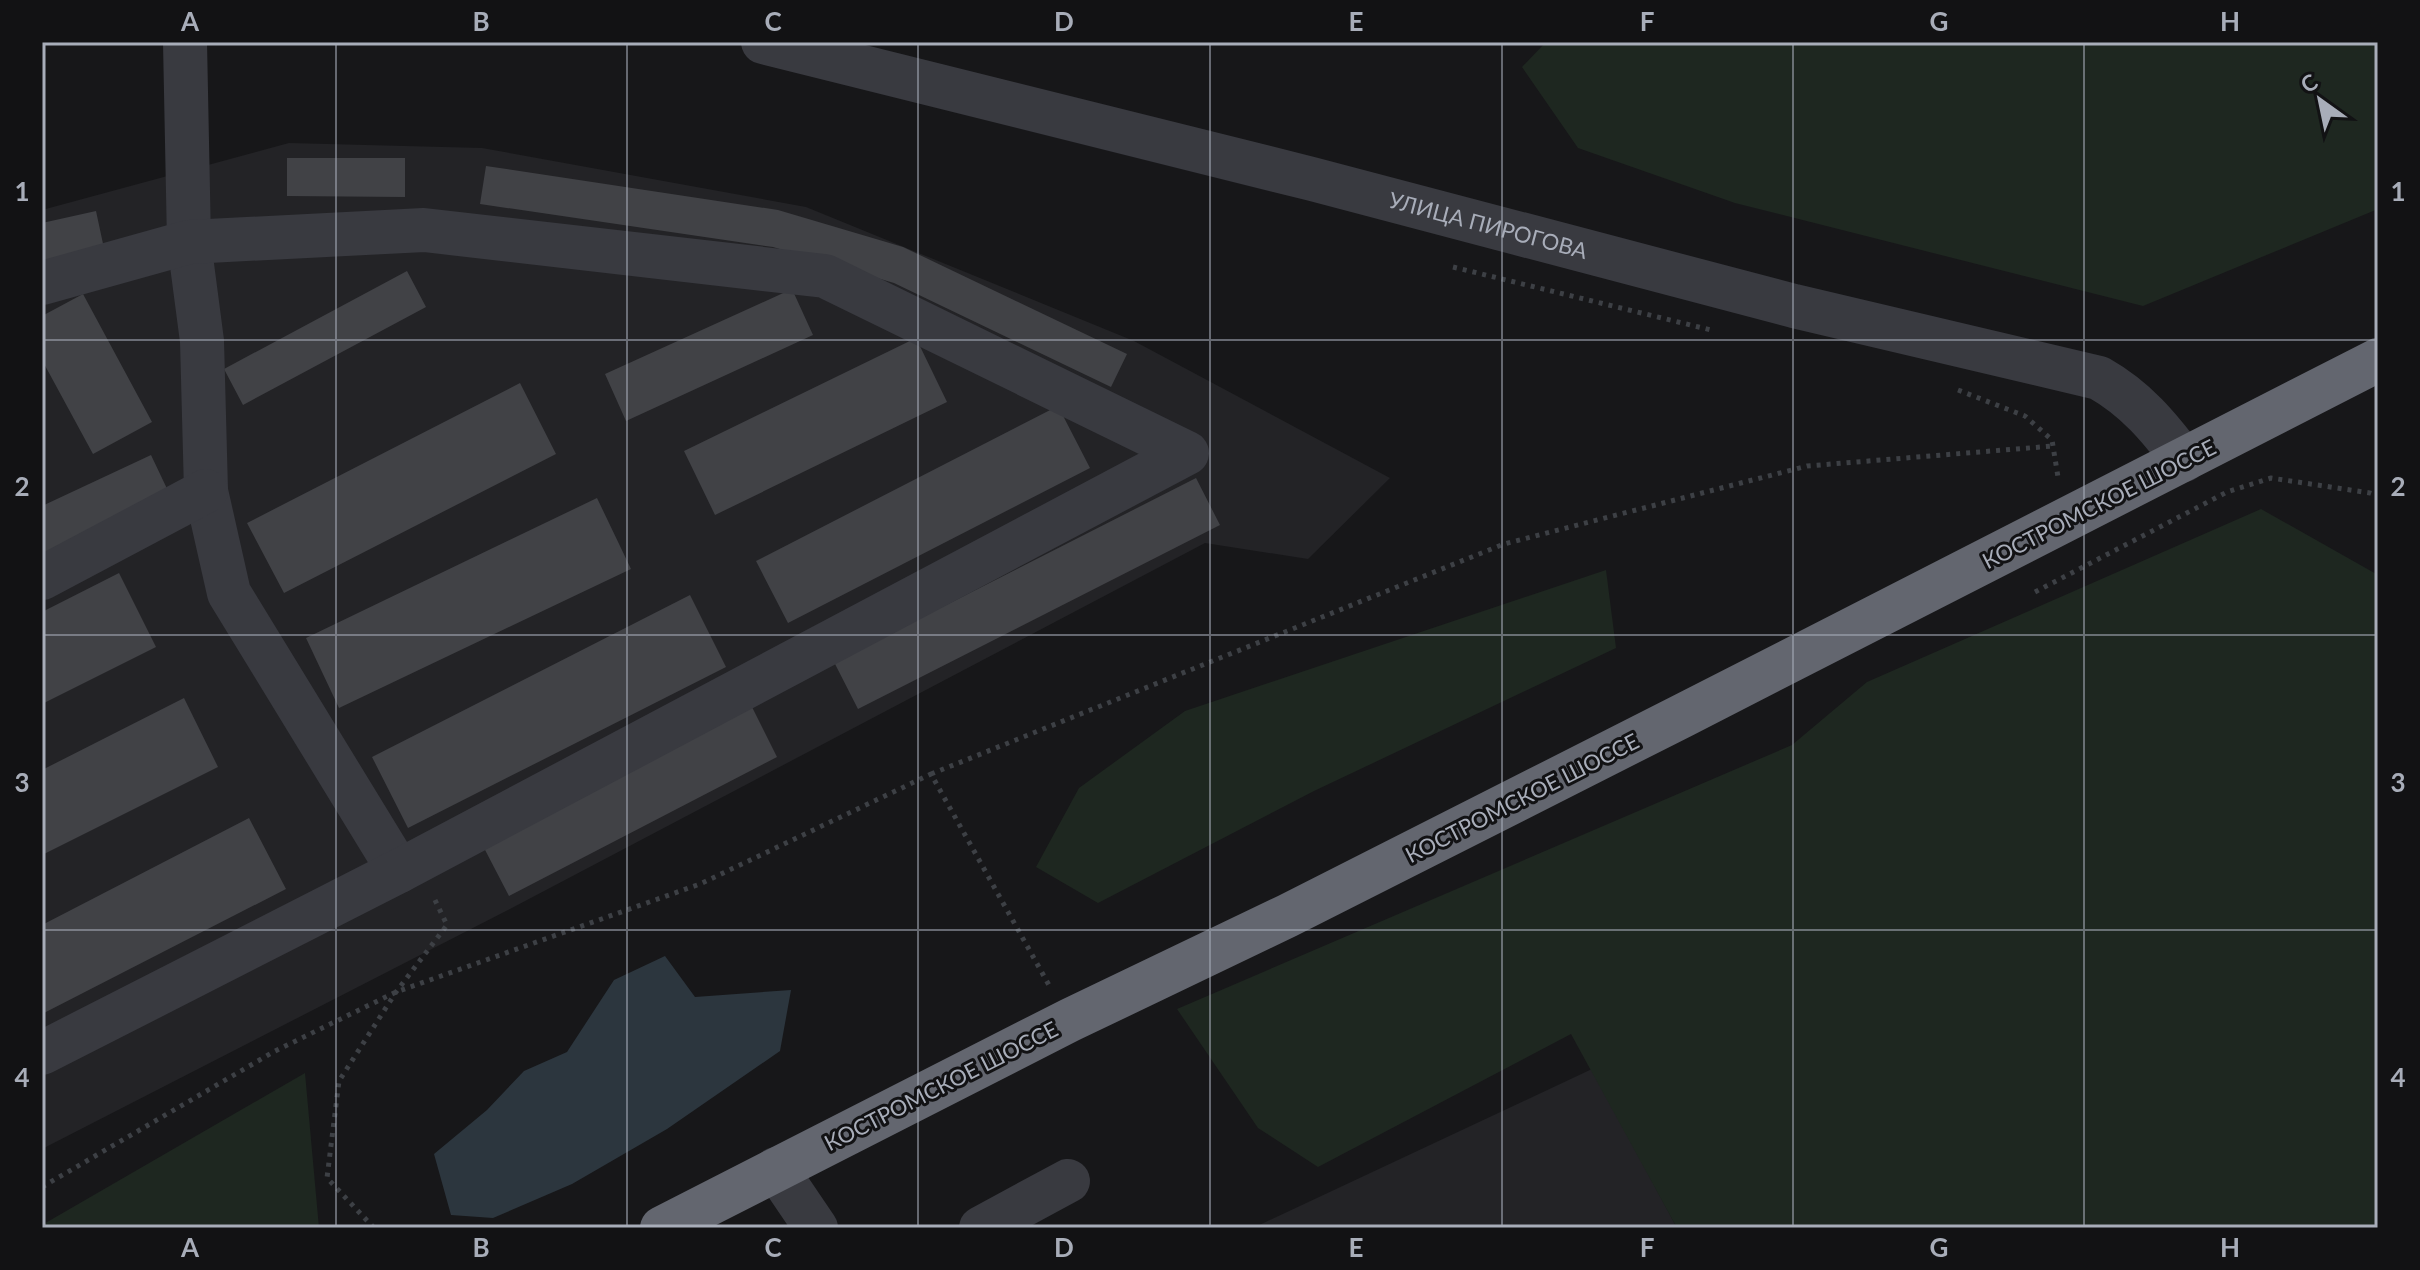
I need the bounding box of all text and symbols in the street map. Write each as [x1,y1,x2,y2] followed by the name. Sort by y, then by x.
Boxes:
[180,5,200,37] text: A
[472,5,490,37] text: B
[764,5,782,37] text: C
[1054,5,1074,37] text: D
[1349,5,1363,37] text: E
[1640,5,1654,37] text: F
[1930,5,1948,37] text: G
[2220,5,2240,37] text: H
[2280,60,2360,140] north arrow
[2295,67,2323,98] text: С
[14,175,30,207] text: 1
[2390,175,2406,207] text: 1
[1386,186,1591,264] street label: УЛИЦА ПИРОГОВА
[1978,433,2220,574] street label: КОСТРОМСКОЕ ШОССЕ
[14,470,30,502] text: 2
[2390,470,2406,502] text: 2
[1401,727,1643,868] street label: КОСТРОМСКОЕ ШОССЕ
[14,766,30,798] text: 3
[2390,766,2406,798] text: 3
[820,1015,1062,1156] street label: КОСТРОМСКОЕ ШОССЕ
[14,1061,30,1093] text: 4
[2390,1061,2406,1093] text: 4
[180,1231,200,1263] text: A
[472,1231,490,1263] text: B
[764,1231,782,1263] text: C
[1054,1231,1074,1263] text: D
[1349,1231,1363,1263] text: E
[1640,1231,1654,1263] text: F
[1930,1231,1948,1263] text: G
[2220,1231,2240,1263] text: H

